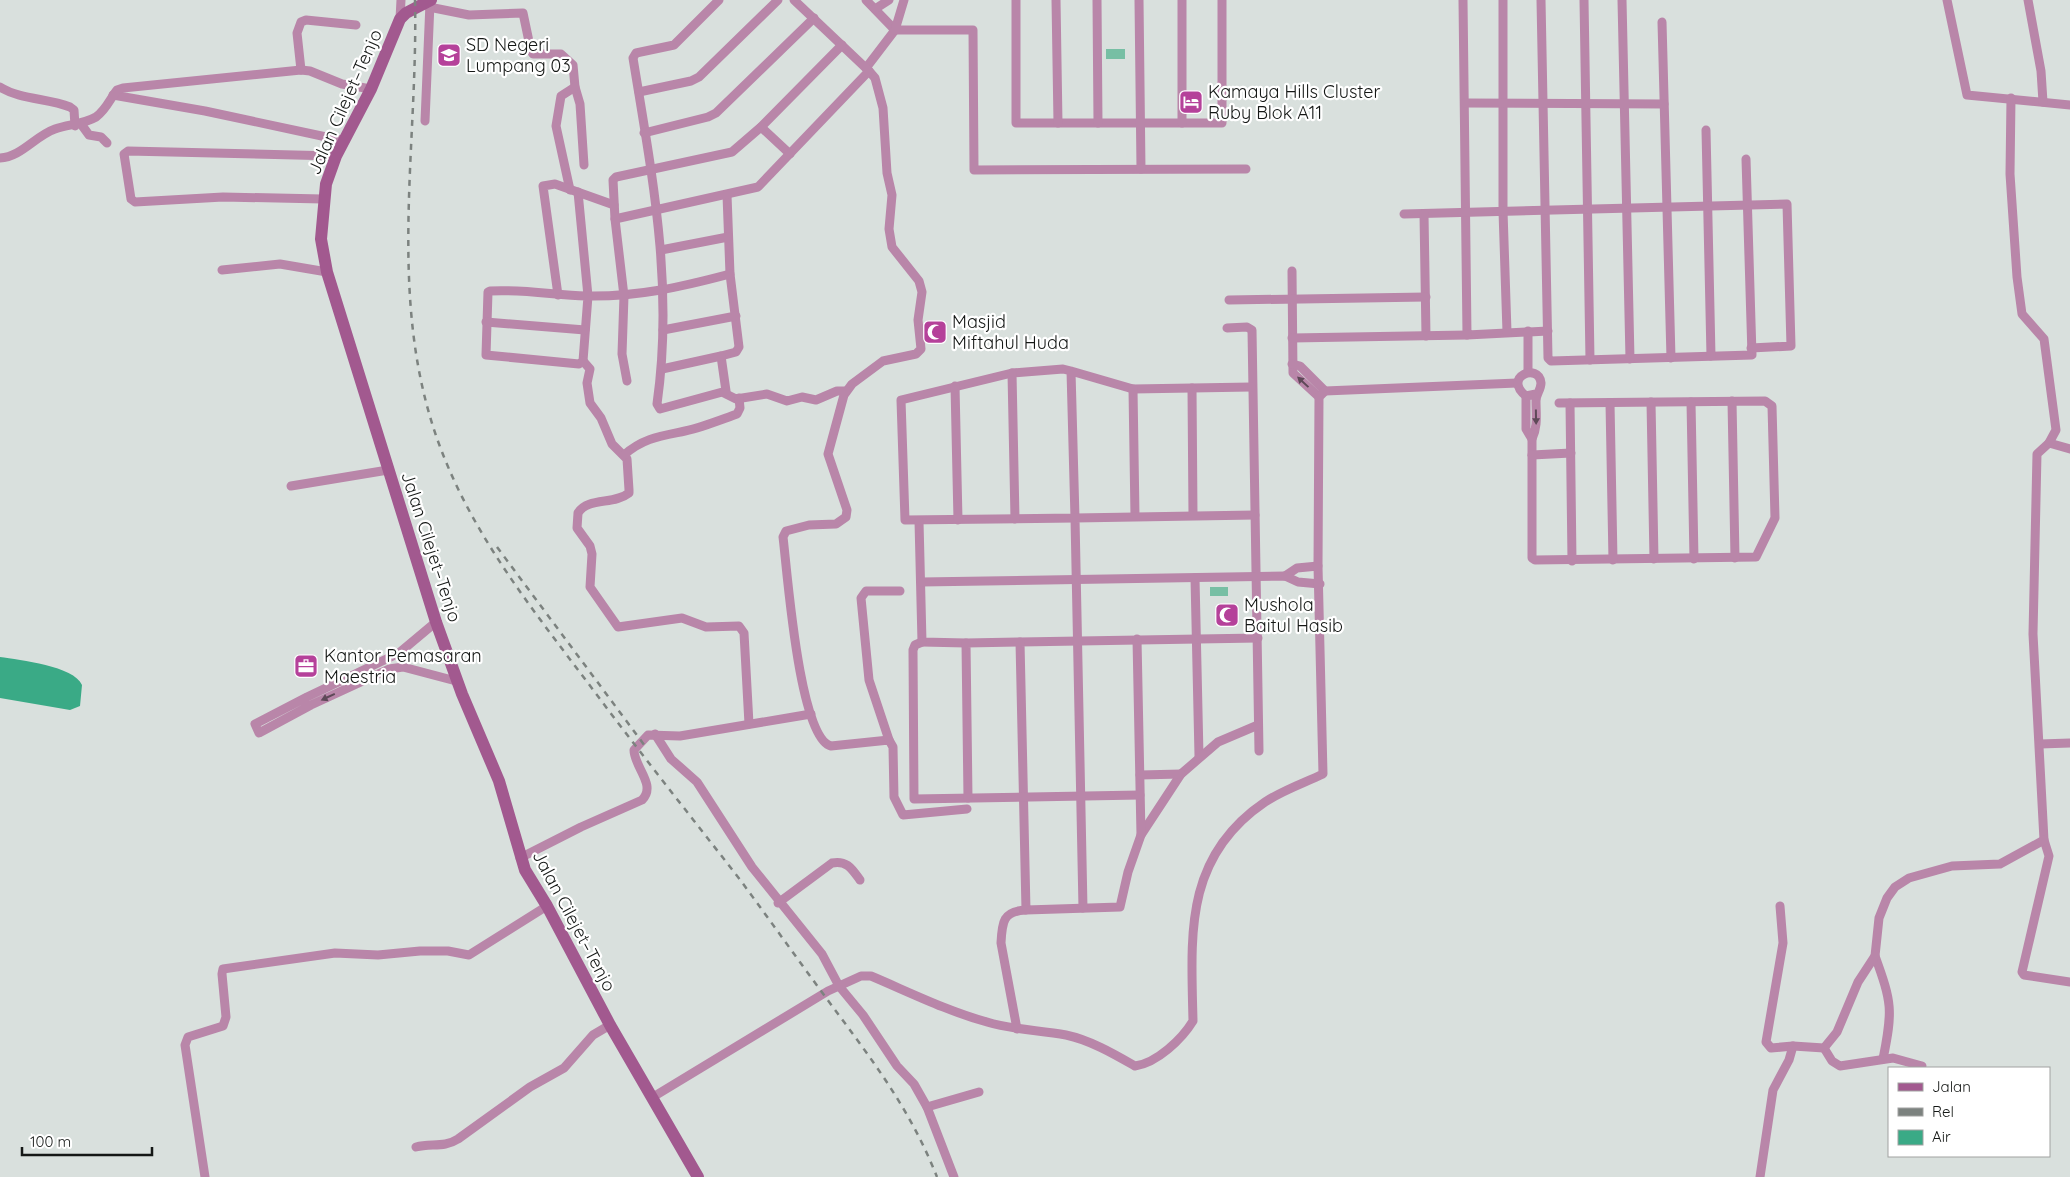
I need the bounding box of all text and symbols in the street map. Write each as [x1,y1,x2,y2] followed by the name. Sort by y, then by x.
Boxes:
[302,26,387,178] street label: Jalan Cilejet–Tenjo
[466,33,571,77] place label: SD Negeri Lumpang 03
[436,42,462,68] school or university icon: SD Negeri Lumpang 03
[1208,80,1381,124] place label: Kamaya Hills Cluster Ruby Blok A11
[1178,89,1204,115] hotel icon: Kamaya Hills Cluster Ruby Blok A11
[952,310,1069,354] place label: Masjid Miftahul Huda
[922,319,948,345] mosque icon: Masjid Miftahul Huda
[1297,376,1309,388] one-way arrow
[1532,410,1540,426] one-way arrow
[396,469,467,625] street label: Jalan Cilejet–Tenjo
[1244,593,1343,637] place label: Mushola Baitul Hasib
[1214,602,1240,628] mosque icon: Mushola Baitul Hasib
[324,644,482,688] place label: Kantor Pemasaran Maestria
[293,653,319,679] office icon: Kantor Pemasaran Maestria
[321,693,335,701] one-way arrow
[528,846,621,995] street label: Jalan Cilejet–Tenjo
[1888,1067,2050,1157] legend
[1932,1077,1971,1096] text: Jalan
[1932,1102,1954,1121] text: Rel
[22,1124,152,1156] scale bar
[1932,1127,1951,1146] text: Air
[30,1132,71,1151] text: 100 m

